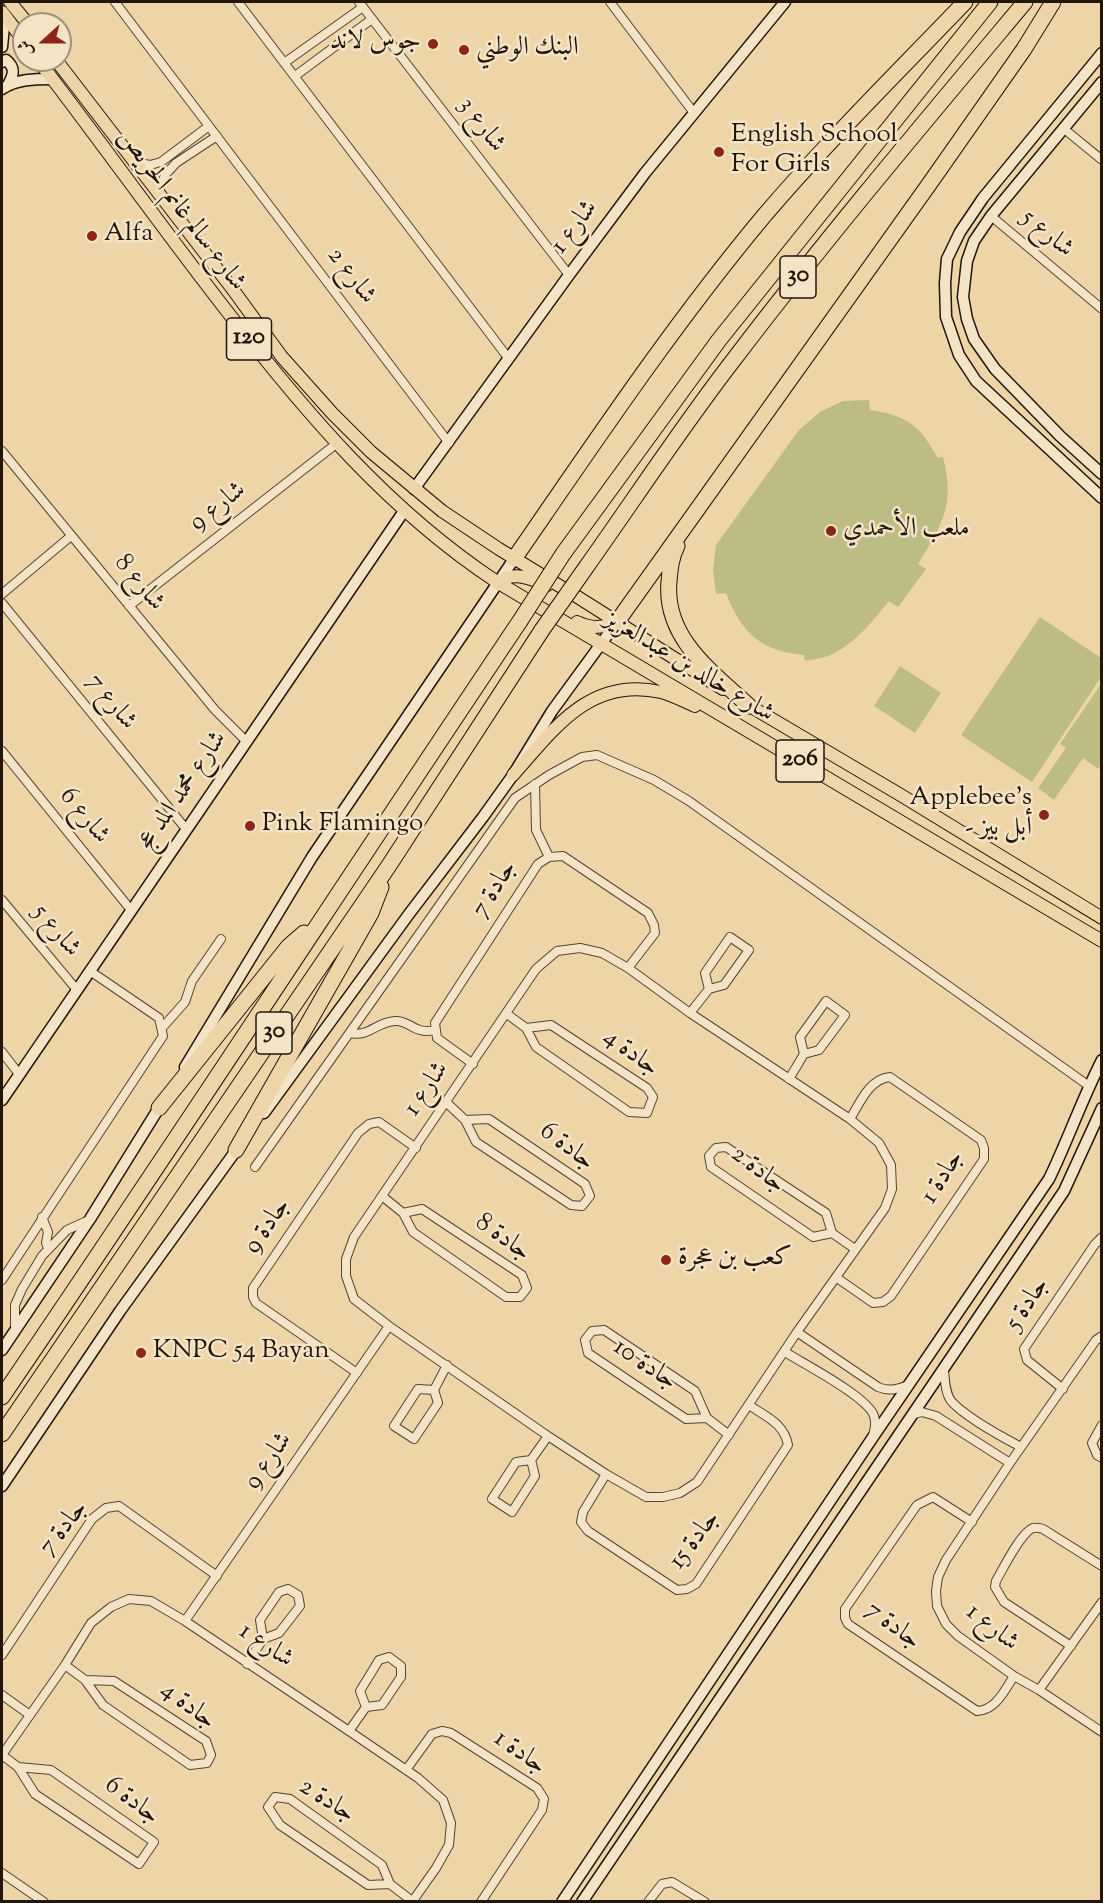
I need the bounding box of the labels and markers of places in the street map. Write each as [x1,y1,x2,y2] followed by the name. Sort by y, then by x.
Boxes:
[330,28,421,60] place label: جوس لاند
[476,34,579,66] place label: البنك الوطني
[426,37,440,51] marker: جوس لاند
[457,43,471,57] marker: البنك الوطني
[731,121,898,182] place label: English School For Girls
[712,145,726,159] marker: English School For Girls
[104,220,153,252] place label: Alfa
[85,229,99,243] marker: Alfa
[843,515,970,547] place label: ملعب الأحمدي
[824,524,838,538] marker: ملعب الأحمدي
[909,784,1032,846] place label: Applebee's - أبل بيز
[1037,808,1051,822] marker: Applebee's - أبل بيز
[262,810,423,842] place label: Pink Flamingo
[243,819,257,833] marker: Pink Flamingo
[678,1244,792,1276] place label: كعب بن عجرة
[659,1253,673,1267] marker: كعب بن عجرة
[153,1337,330,1369] place label: KNPC 54 Bayan
[134,1346,148,1360] marker: KNPC 54 Bayan

